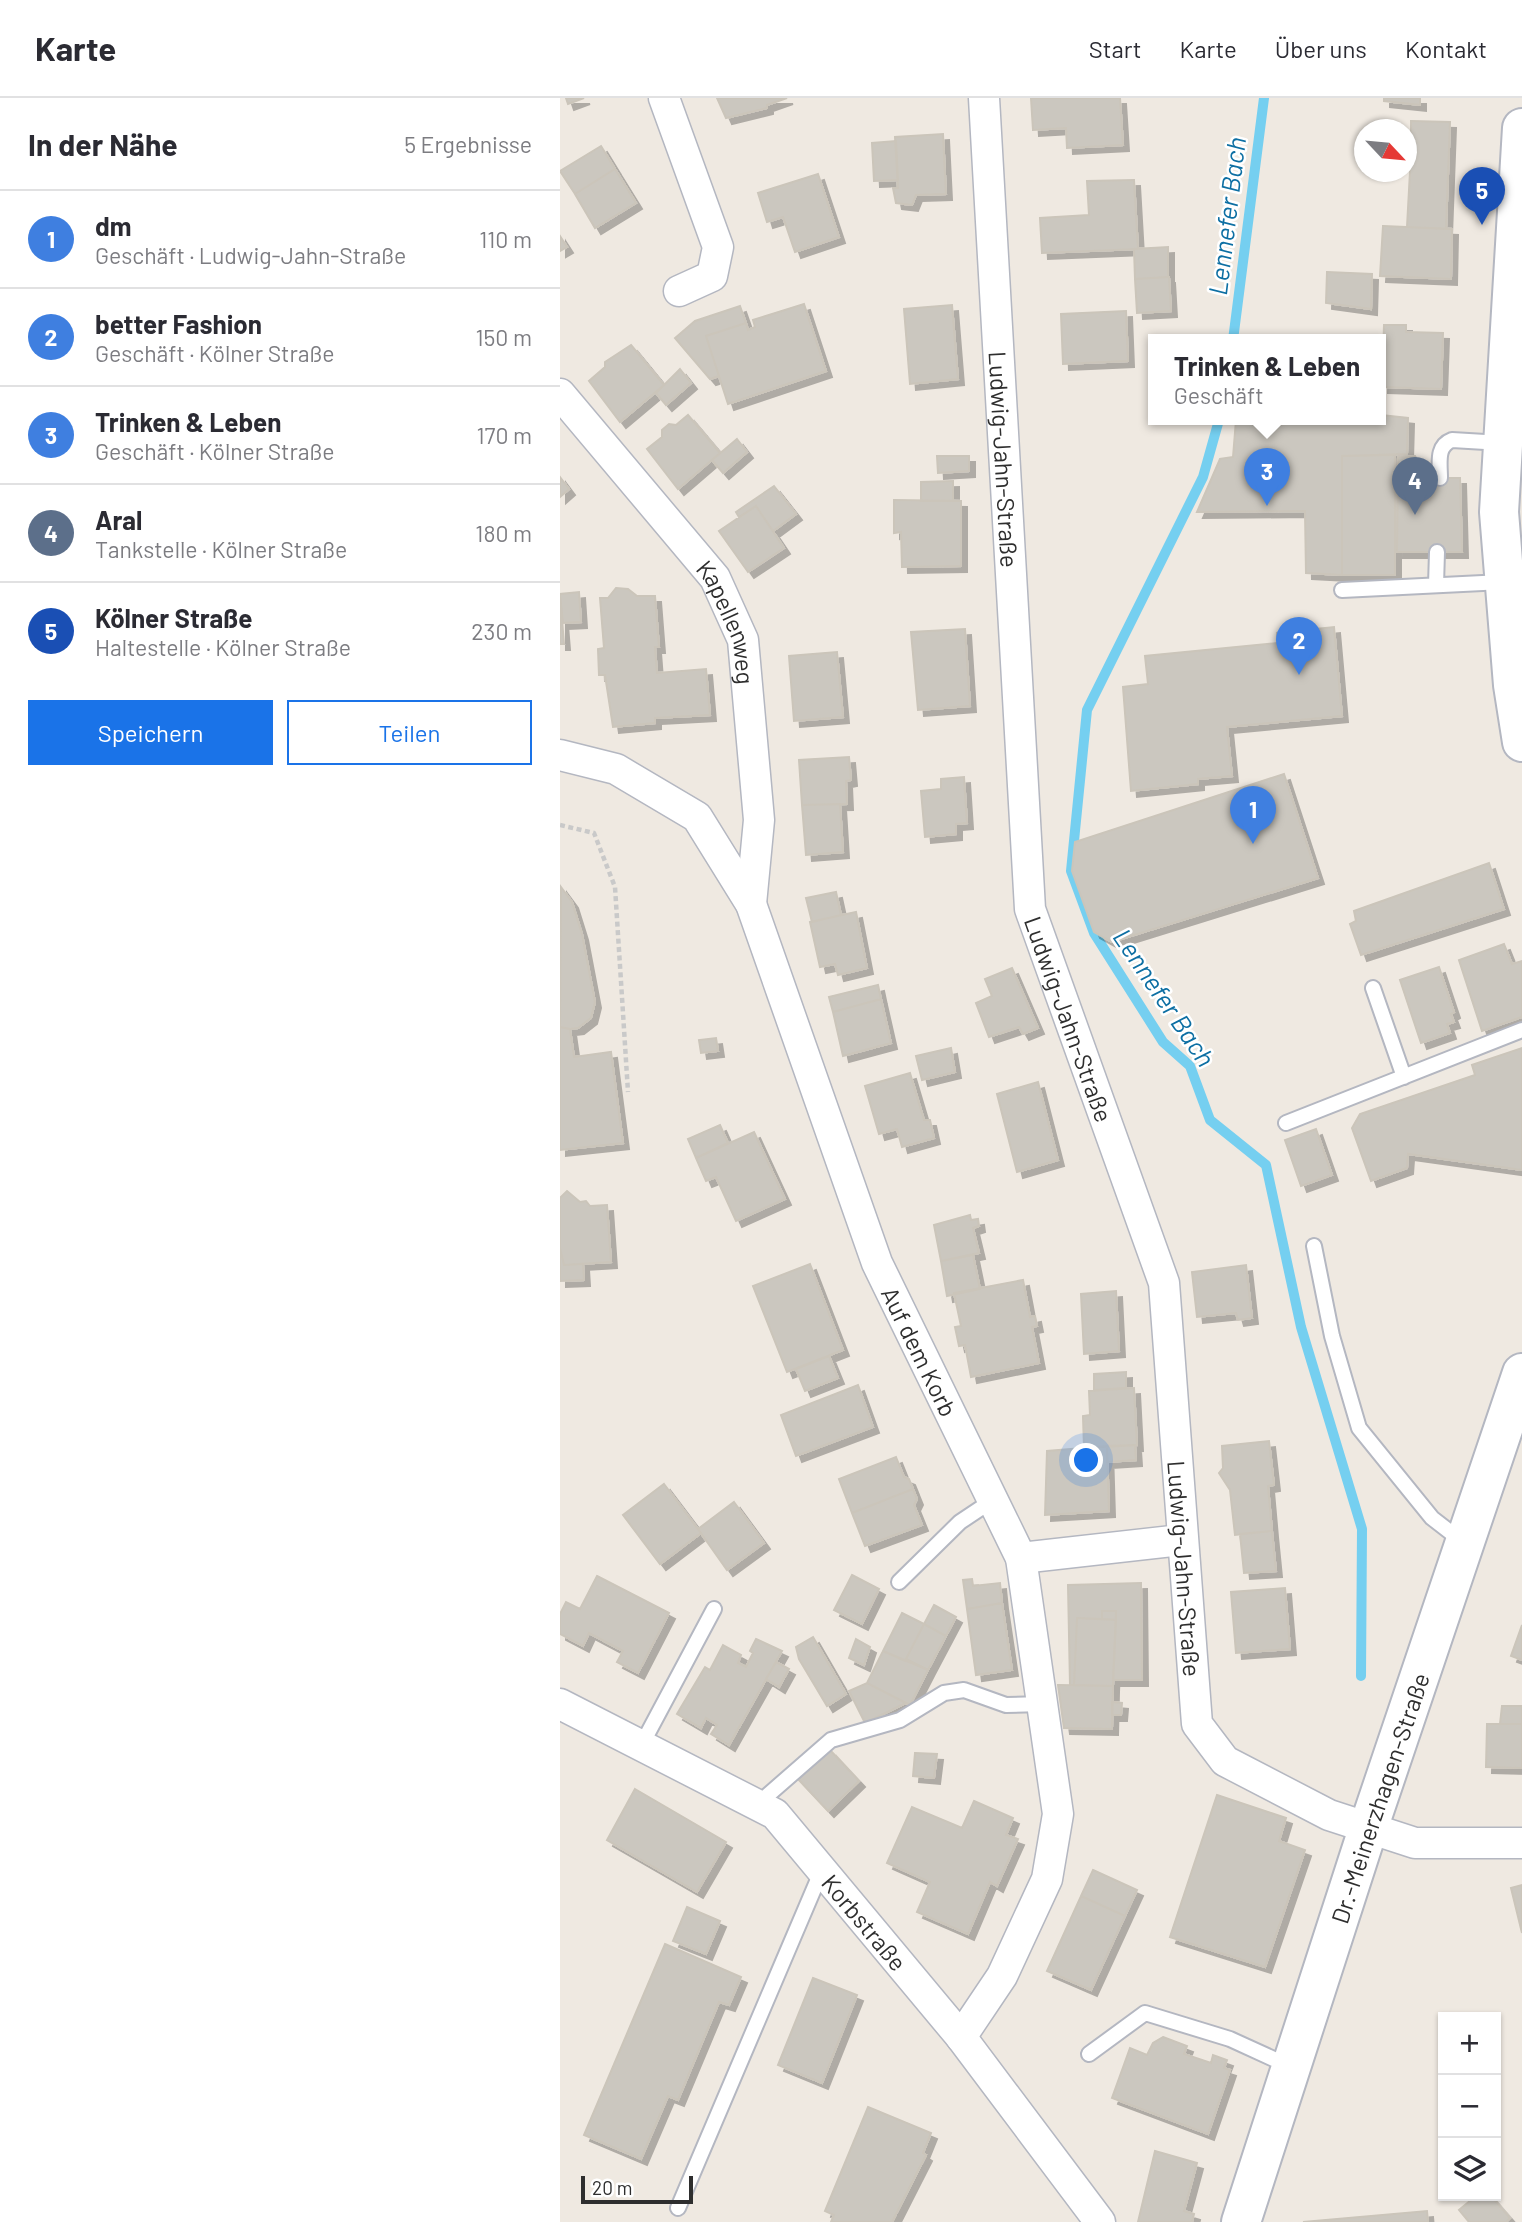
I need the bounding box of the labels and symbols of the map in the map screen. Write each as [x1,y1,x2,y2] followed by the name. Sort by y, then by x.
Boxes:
[1354,119,1417,182] north arrow
[1201,135,1251,297] water label: Lennefer Bach
[1459,167,1505,225] pin: 5
[984,350,1025,568] street label: Ludwig-Jahn-Straße
[1244,448,1290,506] pin: 3
[1392,457,1438,515] pin: 4
[691,554,761,685] street label: Kapellenweg
[1276,617,1322,675] pin: 2
[1230,786,1276,844] pin: 1
[1019,912,1120,1126] street label: Ludwig-Jahn-Straße
[1108,922,1222,1072] water label: Lennefer Bach
[876,1282,964,1421] street label: Auf dem Korb
[1069,1443,1103,1477] your location
[1163,1460,1208,1678] street label: Ludwig-Jahn-Straße
[1324,1669,1434,1927] street label: Dr.-Meinerzhagen-Straße
[816,1868,913,1976] street label: Korbstraße
[581,2173,693,2205] scale bar

